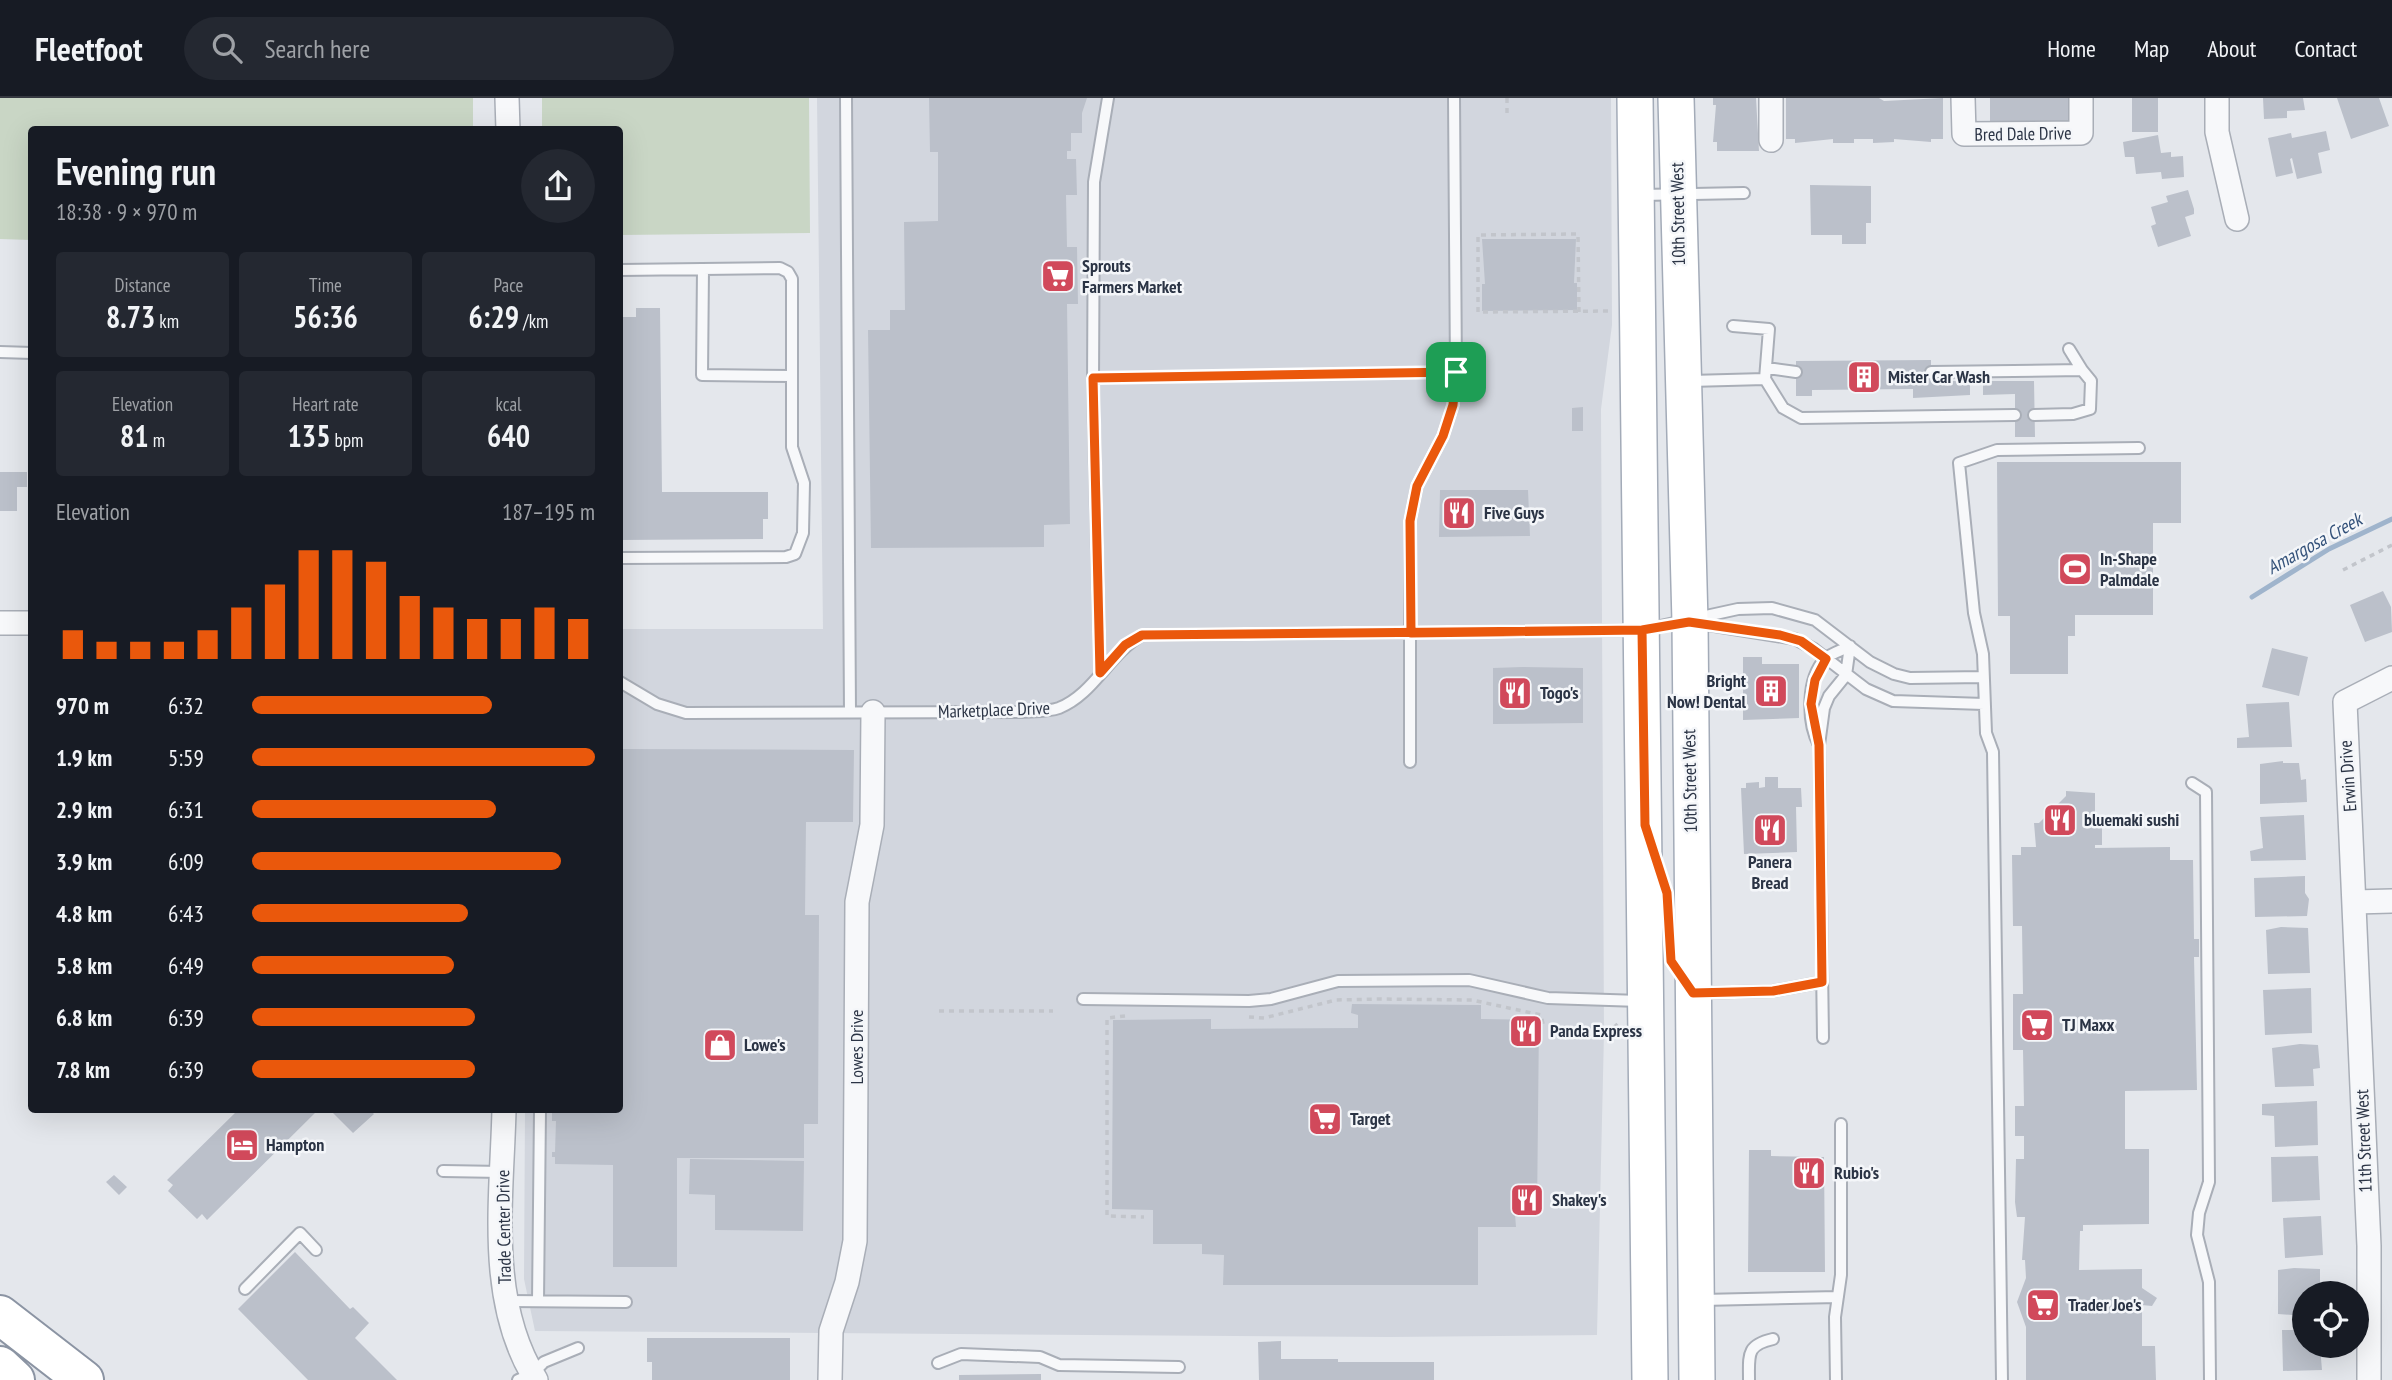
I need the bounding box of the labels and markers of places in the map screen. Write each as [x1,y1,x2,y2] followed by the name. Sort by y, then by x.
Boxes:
[1082,254,1183,298] place label: Sprouts Farmers Market
[1039,257,1077,295] supermarket icon: Sprouts Farmers Market
[1426,342,1486,402] pin
[1845,358,1883,396] building icon: Mister Car Wash
[1888,365,1990,388] place label: Mister Car Wash
[1440,494,1478,532] restaurant icon: Five Guys
[1484,501,1544,524] place label: Five Guys
[2100,547,2160,591] place label: In-Shape Palmdale
[2056,550,2094,588] sports icon: In-Shape Palmdale
[1667,669,1747,713] place label: Bright Now! Dental
[1752,672,1790,710] building icon: Bright Now! Dental
[1496,674,1534,712] restaurant icon: Togo's
[1540,681,1579,704] place label: Togo's
[2041,801,2079,839] restaurant icon: bluemaki sushi
[2084,808,2179,831] place label: bluemaki sushi
[1751,811,1789,849] restaurant icon: Panera Bread
[1748,850,1792,894] place label: Panera Bread
[2018,1006,2056,1044] supermarket icon: TJ Maxx
[1507,1012,1545,1050] restaurant icon: Panda Express
[2062,1013,2115,1036] place label: TJ Maxx
[1550,1019,1642,1042] place label: Panda Express
[701,1026,739,1064] shop icon: Lowe's
[744,1033,786,1056] place label: Lowe's
[1306,1100,1344,1138] supermarket icon: Target
[1350,1107,1391,1130] place label: Target
[223,1126,261,1164] hotel icon: Hampton
[266,1133,324,1156] place label: Hampton
[1790,1154,1828,1192] restaurant icon: Rubio's
[1834,1161,1879,1184] place label: Rubio's
[1508,1181,1546,1219] restaurant icon: Shakey's
[1552,1188,1606,1211] place label: Shakey's
[2024,1286,2062,1324] supermarket icon: Trader Joe's
[2068,1293,2142,1316] place label: Trader Joe's

